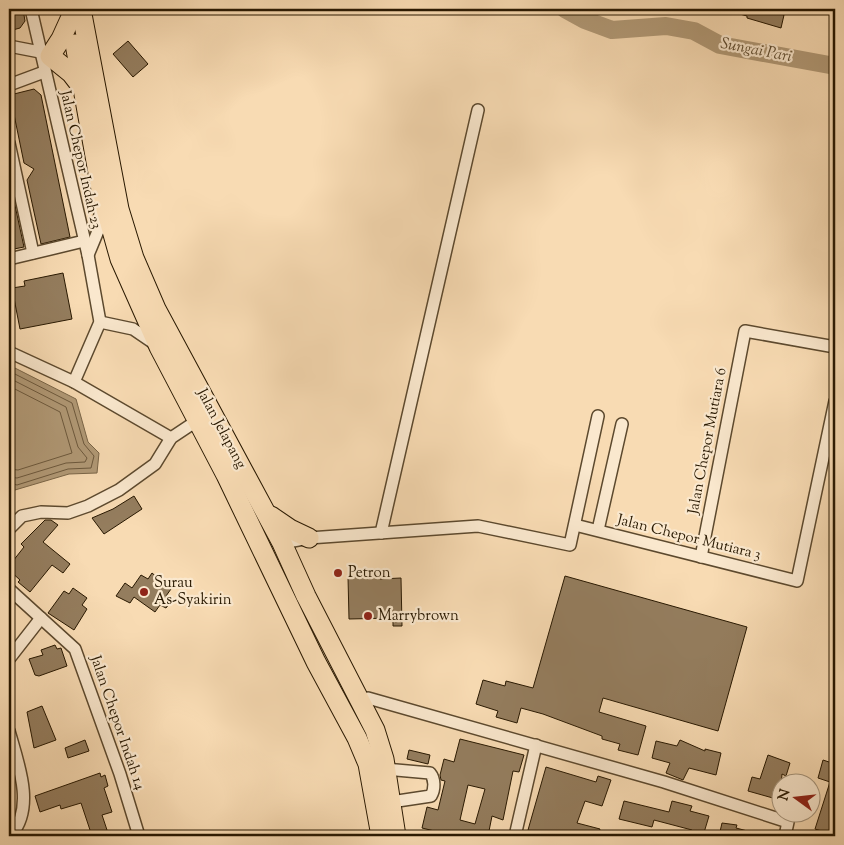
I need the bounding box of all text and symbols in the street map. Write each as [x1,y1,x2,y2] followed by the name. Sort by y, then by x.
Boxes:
[718,33,794,69] water label: Sungai Pari
[54,88,106,231] street label: Jalan Chepor Indah 23
[683,366,733,517] street label: Jalan Chepor Mutiara 6
[191,384,251,473] street label: Jalan Jelapang
[614,510,763,566] street label: Jalan Chepor Mutiara 3
[348,563,391,584] place label: Petron
[332,567,344,579] marker: Petron
[154,573,232,611] place label: Surau As-Syakirin
[138,586,150,598] marker: Surau As-Syakirin
[378,606,459,627] place label: Marrybrown
[362,610,374,622] marker: Marrybrown
[84,652,150,794] street label: Jalan Chepor Indah 14
[772,772,822,822] north arrow
[774,787,796,803] text: N

